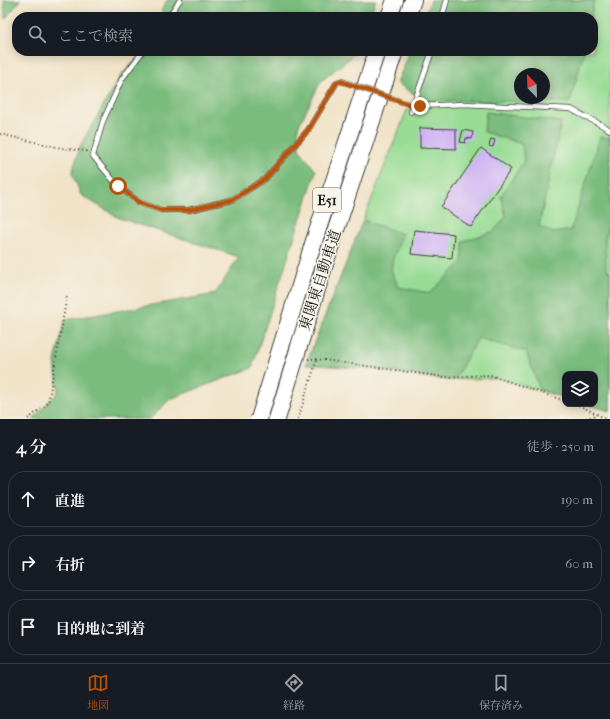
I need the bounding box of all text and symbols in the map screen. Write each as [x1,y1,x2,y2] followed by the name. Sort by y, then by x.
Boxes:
[12,12,598,56] search box
[26,23,48,45] icon: search
[58,27,133,45] text: ここで検索
[514,68,550,104] north arrow
[411,97,429,115] route end
[109,177,127,195] route start
[313,188,341,212] road number: E51
[295,227,345,333] street label: 東関東自動車道
[562,371,598,407] map controls
[562,371,598,407] button: layers
[16,437,47,457] text: 4 分
[527,439,594,454] text: 徒歩 · 250 m
[17,488,39,510] icon: ahead
[55,492,85,510] text: 直進
[561,492,593,507] text: 190 m
[17,552,39,574] icon: right
[55,556,85,574] text: 右折
[565,556,593,571] text: 60 m
[17,616,39,638] icon: arrive
[55,620,145,638] text: 目的地に到着
[87,672,109,712] tab: 地図
[283,672,305,712] tab: 経路
[479,672,523,712] tab: 保存済み

